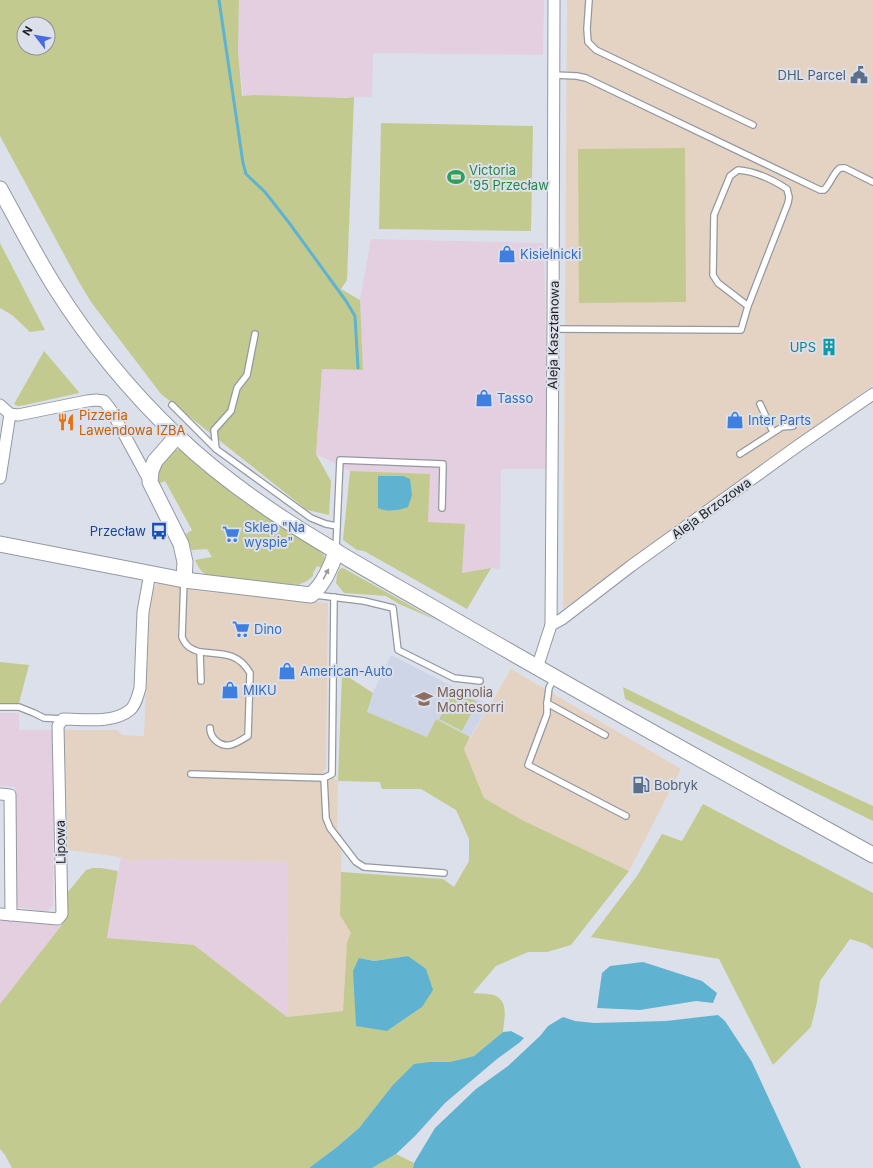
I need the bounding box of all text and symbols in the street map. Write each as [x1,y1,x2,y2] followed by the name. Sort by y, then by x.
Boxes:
[16,16,56,56] north arrow
[19,24,36,38] text: N
[849,65,869,85] public building icon: DHL Parcel
[778,67,846,83] place label: DHL Parcel
[469,162,549,193] place label: Victoria '95 Przecław
[446,167,466,187] sports icon: Victoria '95 Przecław
[497,244,517,264] shop icon: Kisielnicki
[520,246,581,262] place label: Kisielnicki
[544,281,562,389] street label: Aleja Kasztanowa
[819,337,839,357] building icon: UPS
[790,339,816,355] place label: UPS
[474,388,494,408] shop icon: Tasso
[497,390,533,406] place label: Tasso
[79,407,186,438] place label: Pizzeria Lawendowa IZBA
[725,410,745,430] shop icon: Inter Parts
[56,412,76,432] restaurant icon: Pizzeria Lawendowa IZBA
[748,412,811,428] place label: Inter Parts
[668,474,754,542] street label: Aleja Brzozowa
[244,519,305,550] place label: Sklep "Na wyspie"
[149,521,169,541] bus stop icon: Przecław
[90,523,146,539] place label: Przecław
[221,524,241,544] supermarket icon: Sklep "Na wyspie"
[323,568,329,580] one-way arrow
[231,619,251,639] supermarket icon: Dino
[254,621,282,637] place label: Dino
[277,661,297,681] shop icon: American-Auto
[300,663,393,679] place label: American-Auto
[220,680,240,700] shop icon: MIKU
[243,682,277,698] place label: MIKU
[437,684,504,715] place label: Magnolia Montesorri
[414,689,434,709] school or university icon: Magnolia Montesorri
[631,775,651,795] fuel station icon: Bobryk
[654,777,698,793] place label: Bobryk
[52,820,68,864] street label: Lipowa

